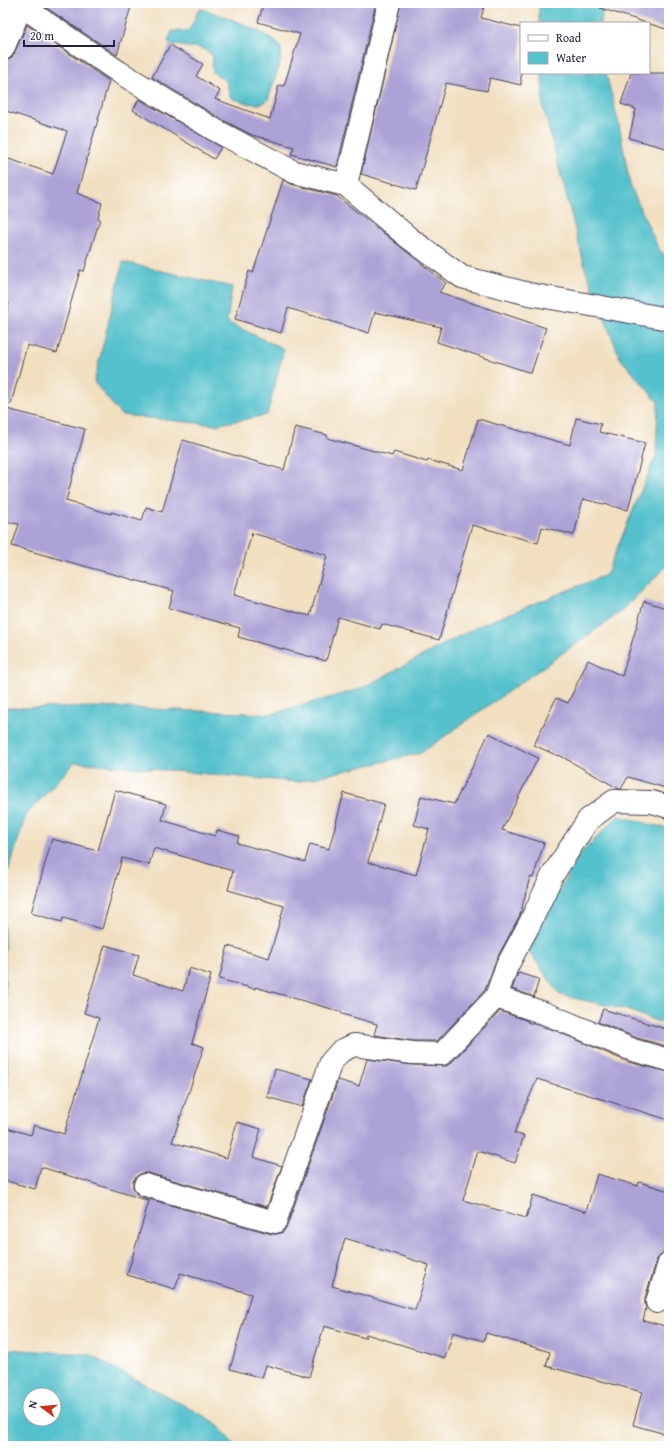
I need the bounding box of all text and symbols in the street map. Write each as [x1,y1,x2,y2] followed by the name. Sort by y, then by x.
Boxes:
[24,22,114,48] scale bar
[520,22,650,74] legend
[30,27,54,44] text: 20 m
[556,29,582,46] text: Road
[556,49,586,66] text: Water
[22,1387,62,1427] north arrow
[24,1398,41,1410] text: N

